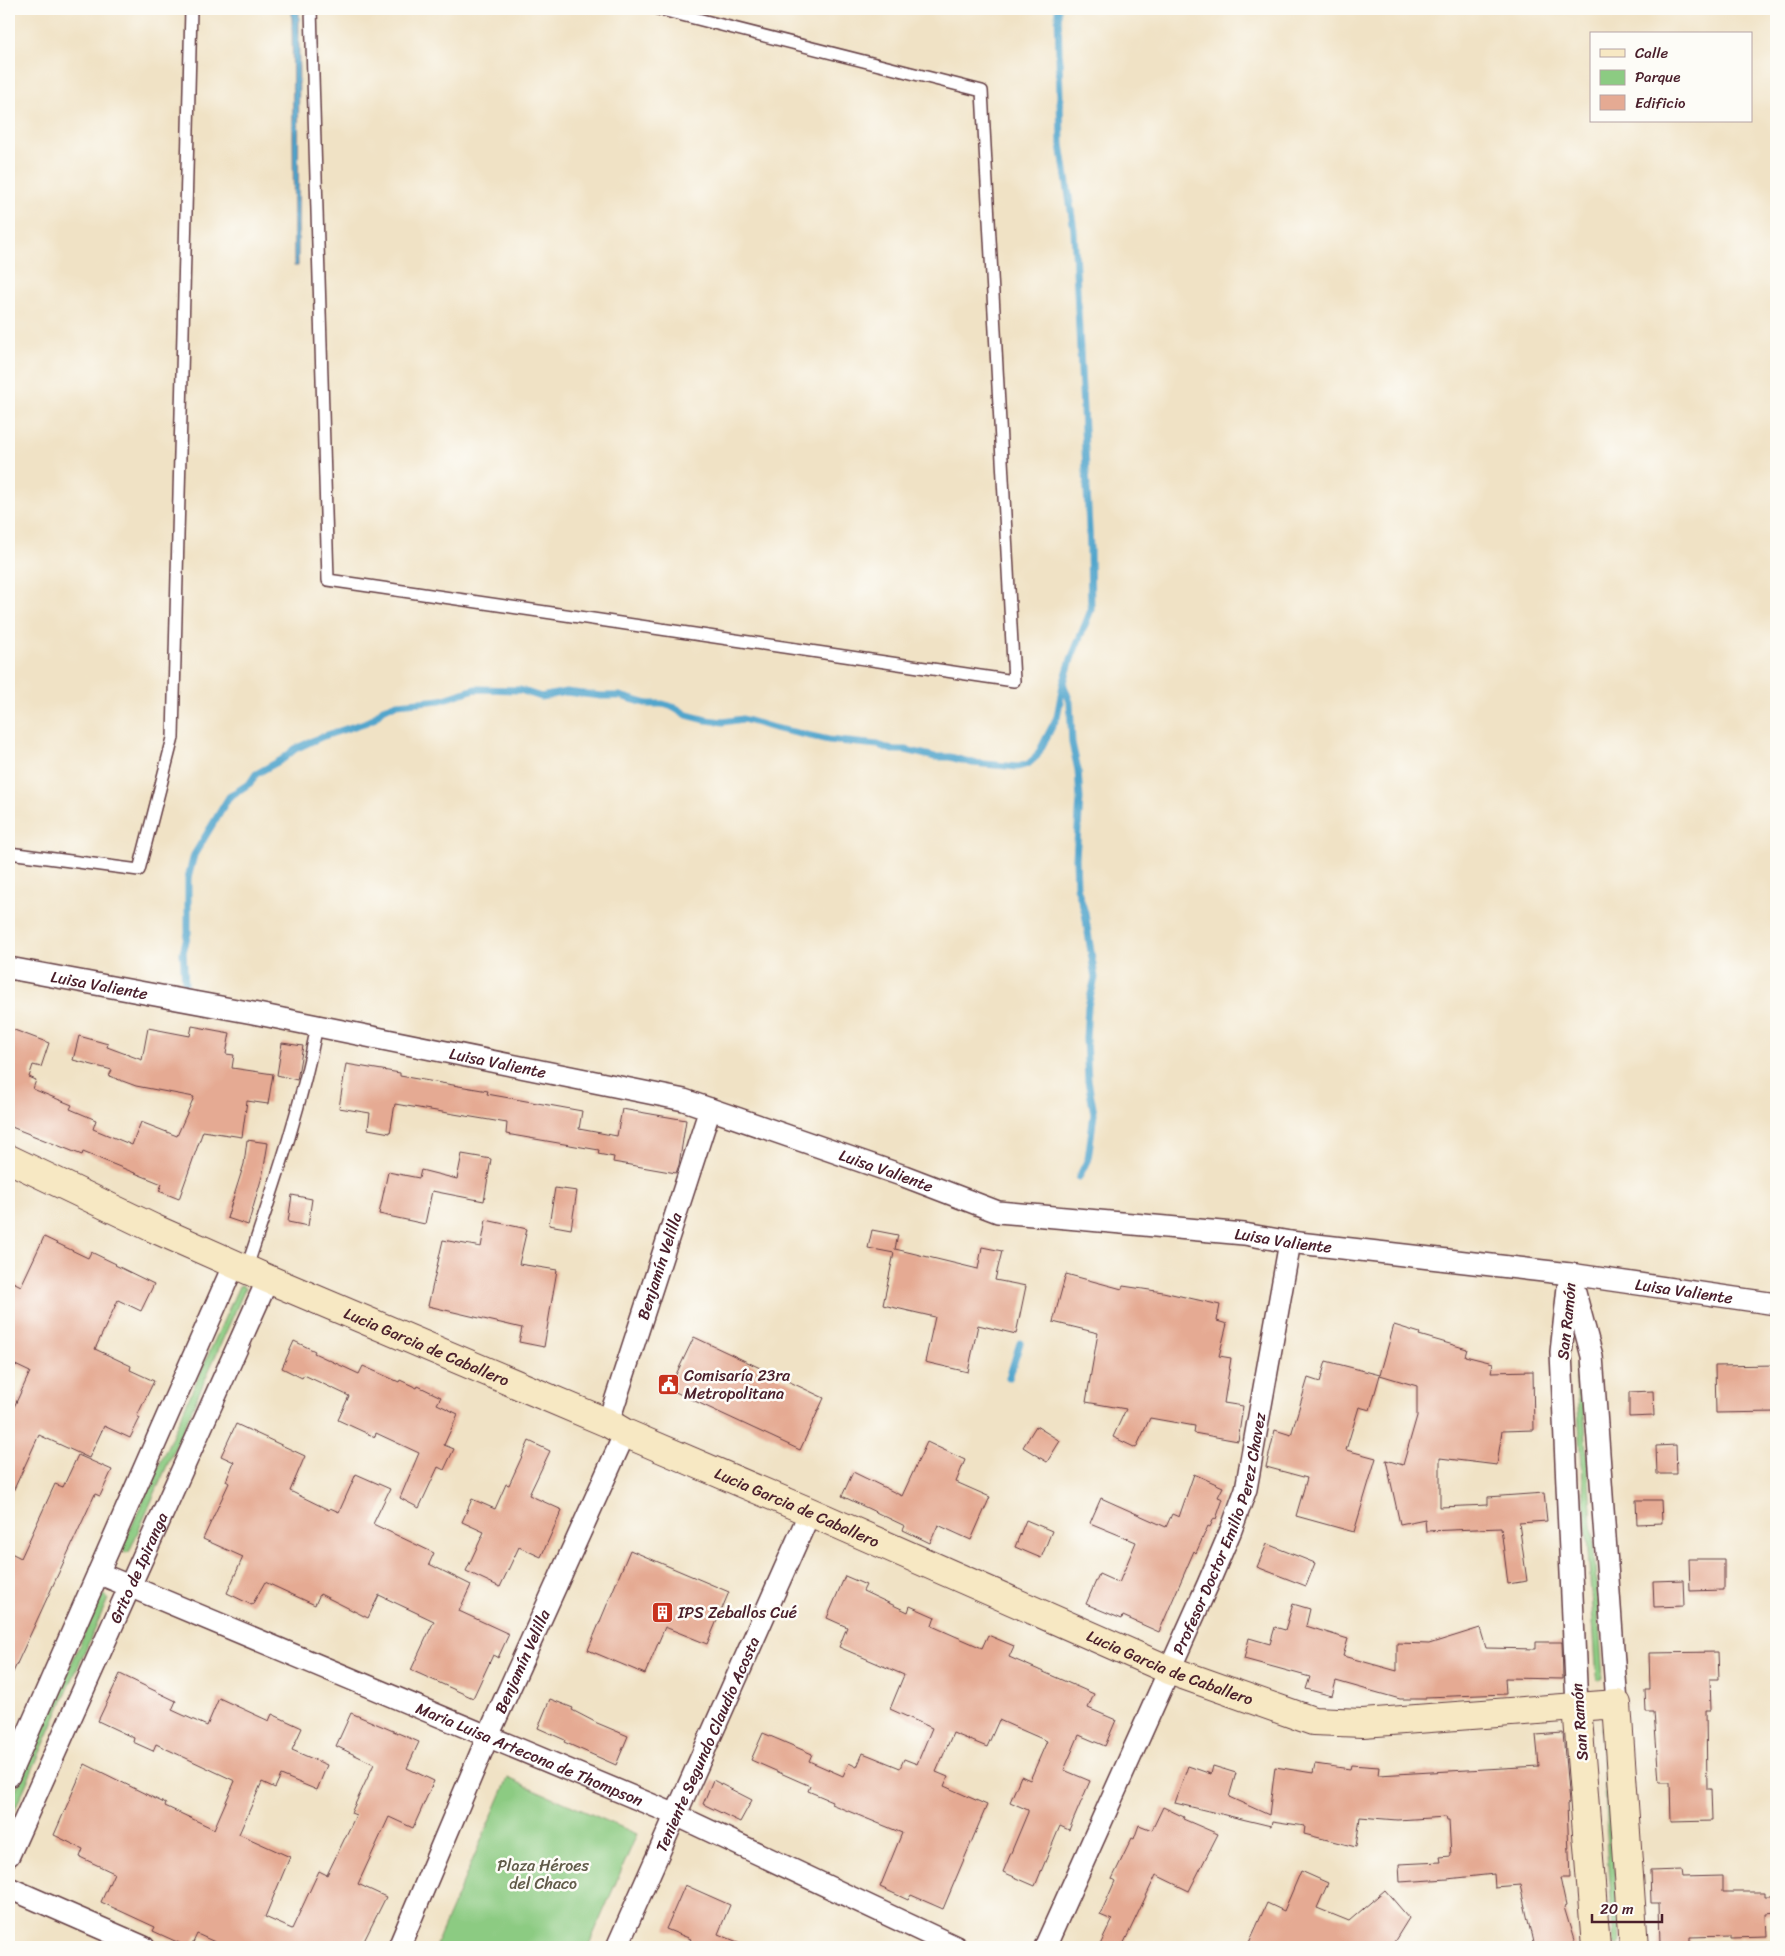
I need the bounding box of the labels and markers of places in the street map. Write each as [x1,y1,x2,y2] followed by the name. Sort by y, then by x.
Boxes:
[684,1361,791,1408] place label: Comisaría 23ra Metropolitana
[656,1372,680,1396] public building icon: Comisaría 23ra Metropolitana
[677,1598,797,1627] place label: IPS Zeballos Cué
[650,1600,674,1624] building icon: IPS Zeballos Cué

